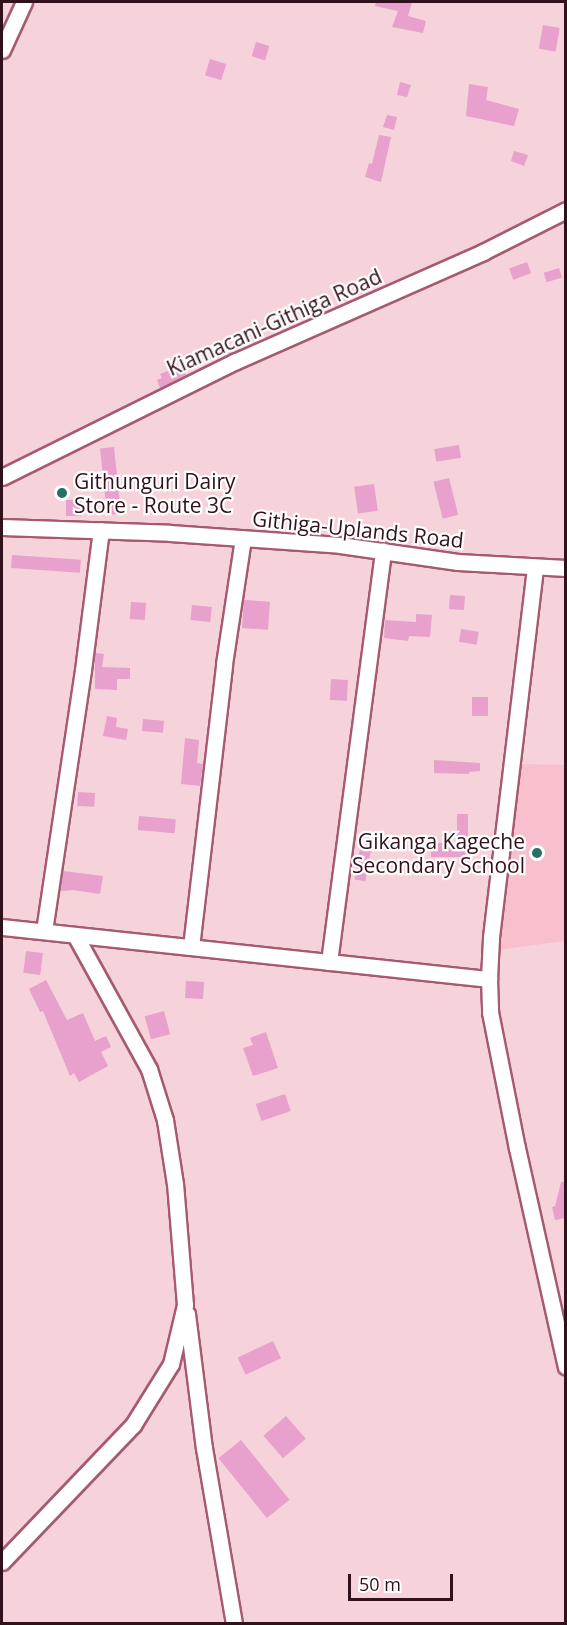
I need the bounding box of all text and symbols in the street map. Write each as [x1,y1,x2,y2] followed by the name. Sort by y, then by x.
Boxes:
[163,263,385,381] street label: Kiamacani-Githiga Road
[74,468,236,518] place label: Githunguri Dairy Store - Route 3C
[55,486,69,500] marker: Githunguri Dairy Store - Route 3C
[251,505,465,553] street label: Githiga-Uplands Road
[352,828,525,878] place label: Gikanga Kageche Secondary School
[530,846,544,860] marker: Gikanga Kageche Secondary School
[351,1562,456,1600] scale bar
[359,1572,401,1596] text: 50 m

